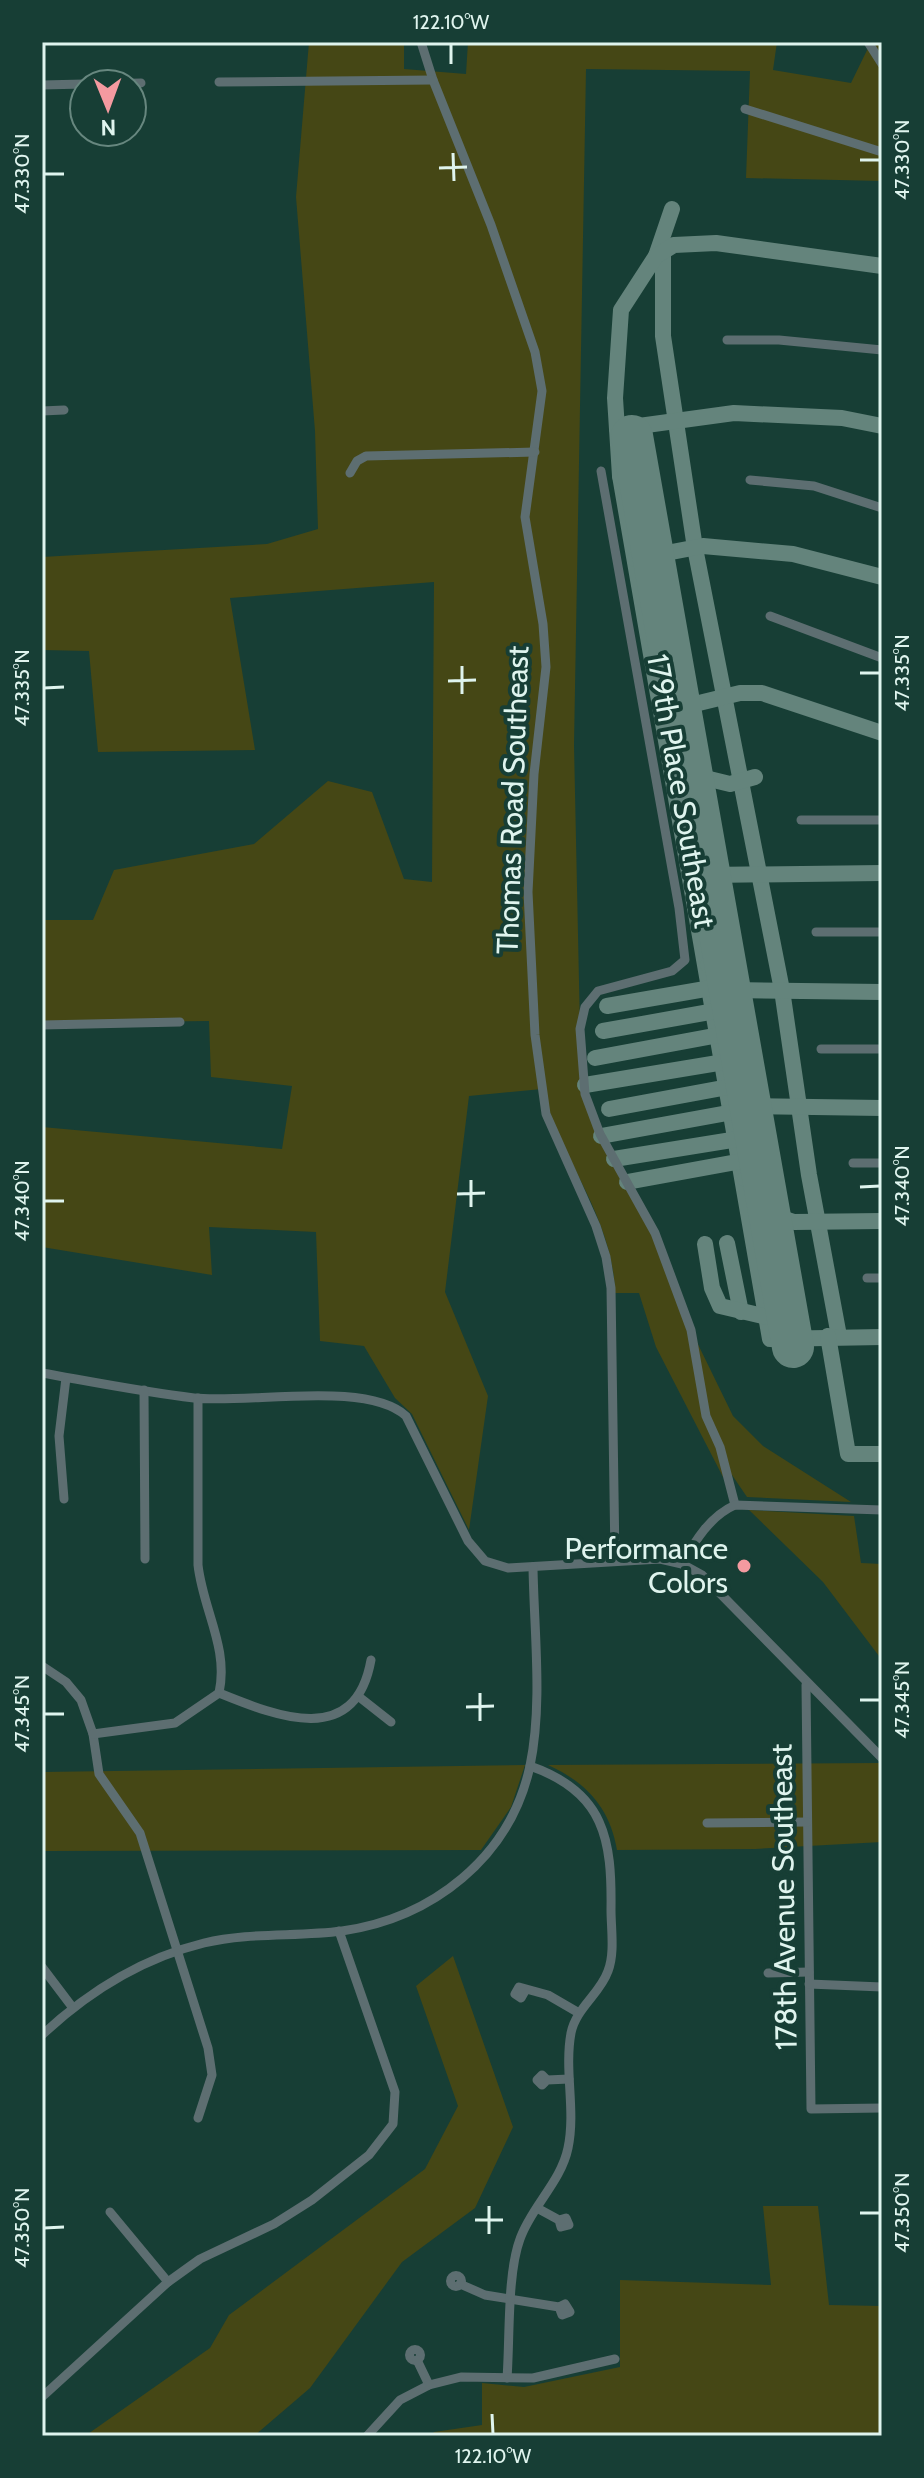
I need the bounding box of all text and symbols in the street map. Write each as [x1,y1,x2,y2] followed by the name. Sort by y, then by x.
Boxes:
[413,10,489,34] text: 122.10°W
[68,68,148,148] north arrow
[100,114,116,141] text: N
[890,120,914,200] text: 47.330°N
[10,134,34,214] text: 47.330°N
[890,634,914,712] text: 47.335°N
[489,645,536,955] street label: Thomas Road Southeast
[10,649,34,727] text: 47.335°N
[639,651,724,931] street label: 179th Place Southeast
[890,1145,914,1227] text: 47.340°N
[10,1160,34,1242] text: 47.340°N
[565,1530,728,1601] place label: Performance Colors
[735,1557,753,1575] marker: Performance Colors
[890,1661,914,1739] text: 47.345°N
[10,1675,34,1753] text: 47.345°N
[762,1743,805,2051] street label: 178th Avenue Southeast
[890,2173,914,2253] text: 47.350°N
[10,2188,34,2268] text: 47.350°N
[455,2444,531,2468] text: 122.10°W

